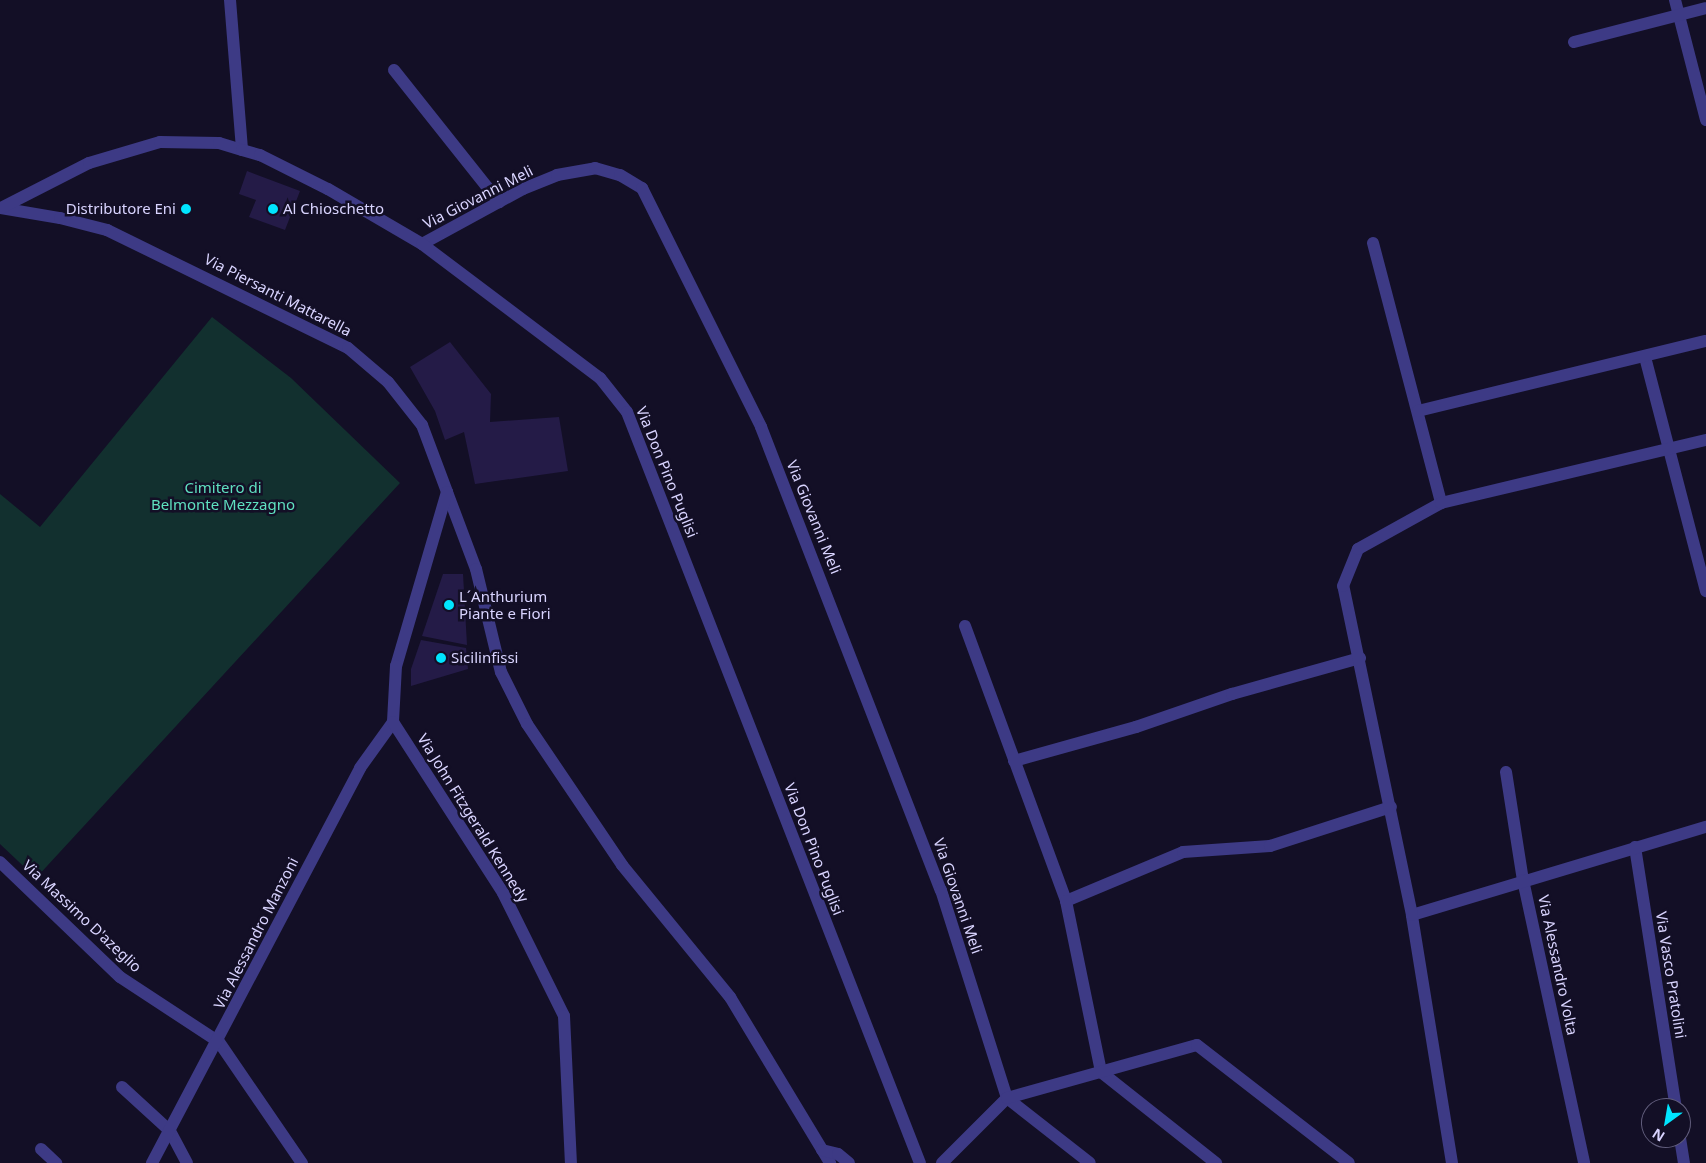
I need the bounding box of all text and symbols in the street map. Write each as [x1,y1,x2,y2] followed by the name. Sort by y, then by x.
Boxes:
[420,162,536,232] street label: Via Giovanni Meli
[66,200,176,218] place label: Distributore Eni
[283,200,384,218] place label: Al Chioschetto
[180,203,192,215] marker: Distributore Eni
[267,203,279,215] marker: Al Chioschetto
[201,250,355,340] street label: Via Piersanti Mattarella
[632,404,702,540] street label: Via Don Pino Puglisi
[783,458,845,576] street label: Via Giovanni Meli
[151,478,295,513] park label: Cimitero di Belmonte Mezzagno
[459,587,551,622] place label: L´Anthurium Piante e Fiori
[443,599,455,611] marker: L´Anthurium Piante e Fiori
[451,649,518,667] place label: Sicilinfissi
[435,652,447,664] marker: Sicilinfissi
[414,730,532,906] street label: Via John Fitzgerald Kennedy
[781,780,847,918] street label: Via Don Pino Puglisi
[930,836,986,956] street label: Via Giovanni Meli
[210,854,302,1012] street label: Via Alessandro Manzoni
[19,856,145,976] street label: Via Massimo D'azeglio
[1534,893,1582,1037] street label: Via Alessandro Volta
[1652,910,1690,1040] street label: Via Vasco Pratolini
[1641,1098,1691,1148] north arrow
[1648,1124,1668,1146] text: N

